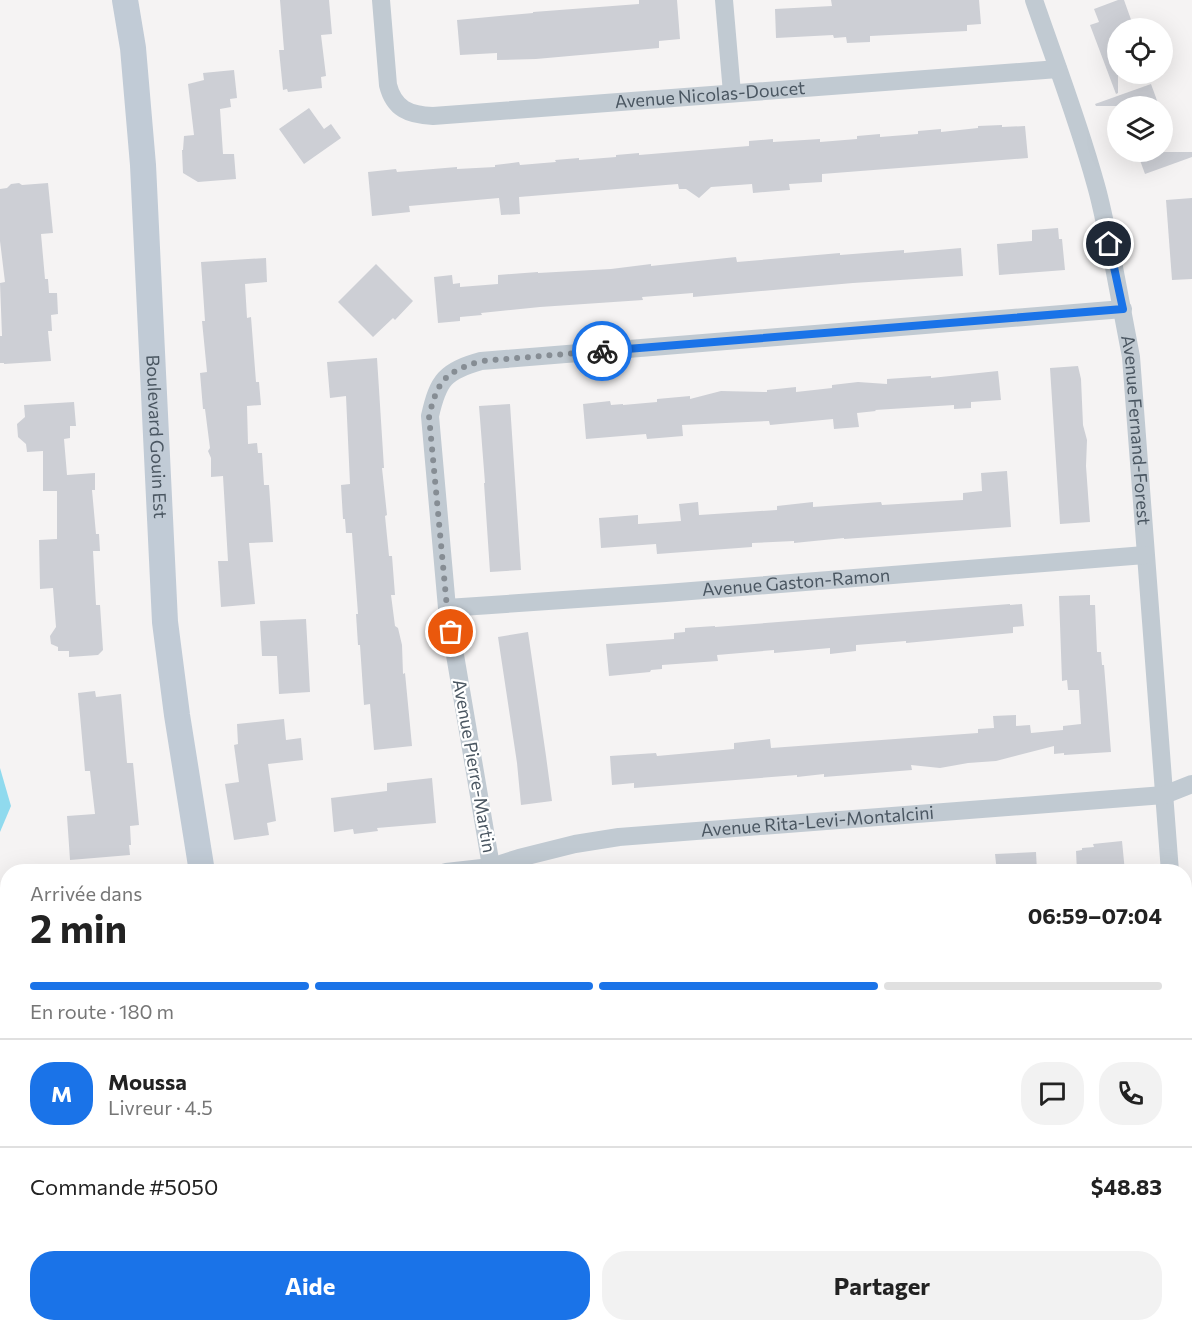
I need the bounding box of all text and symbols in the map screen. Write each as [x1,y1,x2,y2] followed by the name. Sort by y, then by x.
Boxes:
[1107,18,1173,162] map controls
[1107,18,1173,84] button: locate
[614,76,806,112] street label: Avenue Nicolas-Doucet
[1107,96,1173,162] button: layers
[1083,218,1134,269] pin
[1092,227,1125,260] icon: home
[572,321,632,381] courier
[1117,333,1156,526] street label: Avenue Fernand-Forest
[586,335,619,368] icon: bike
[142,354,172,519] street label: Boulevard Gouin Est
[701,563,891,600] street label: Avenue Gaston-Ramon
[425,606,476,657] pin
[434,615,467,648] icon: bag
[449,677,501,854] street label: Avenue Pierre-Martin
[700,801,935,841] street label: Avenue Rita-Levi-Montalcini
[30,881,142,905] text: Arrivée dans
[1028,902,1162,929] text: 06:59–07:04
[30,903,127,951] text: 2 min
[30,999,174,1023] text: En route · 180 m
[1021,1062,1084,1125] button: chat
[1099,1062,1162,1125] button: phone
[108,1068,187,1095] text: Moussa
[51,1080,72,1107] text: M
[108,1095,213,1119] text: Livreur · 4.5
[30,1173,218,1200] text: Commande #5050
[1091,1173,1162,1200] text: $48.83
[30,1251,590,1320] button: Aide
[602,1251,1162,1320] button: Partager

